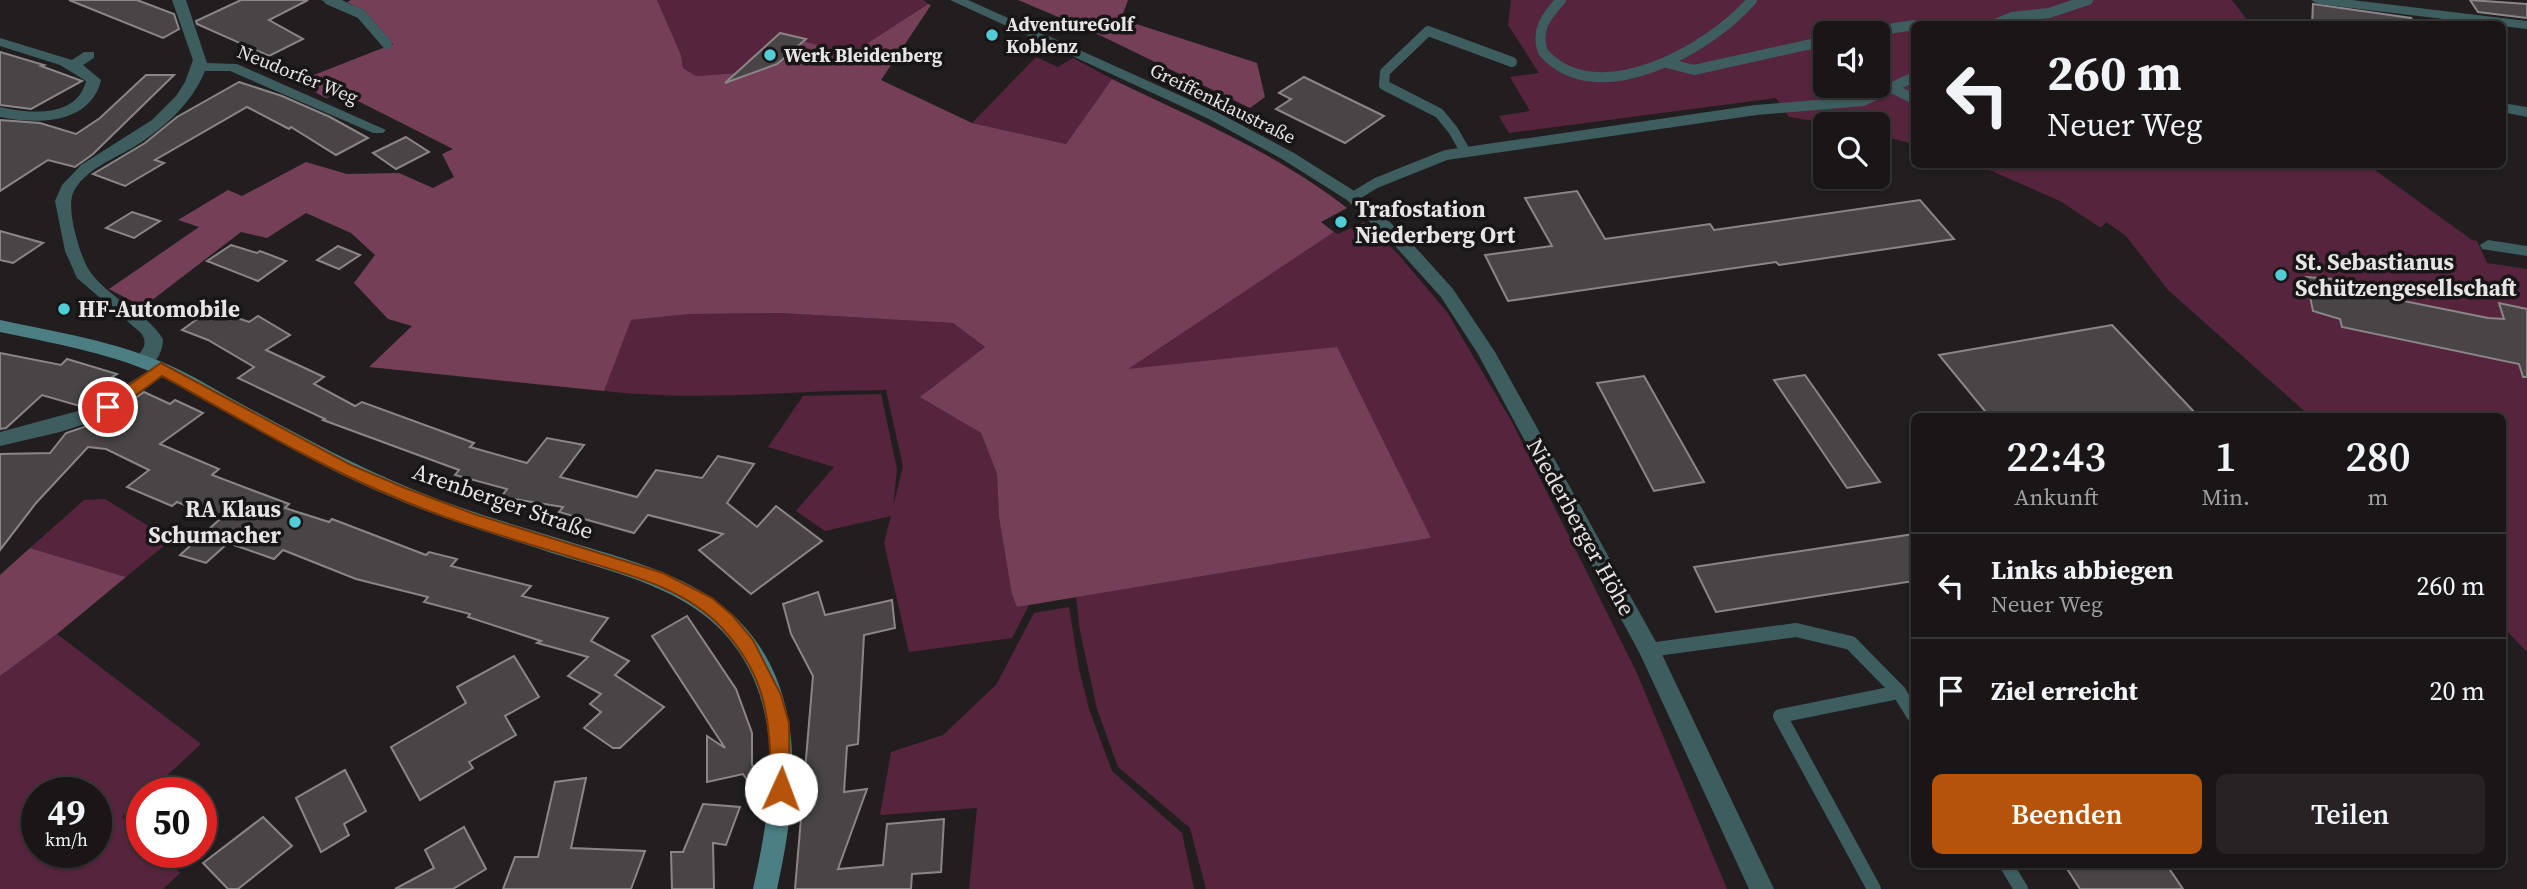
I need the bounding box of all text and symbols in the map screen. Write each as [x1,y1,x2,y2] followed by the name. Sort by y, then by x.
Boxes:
[1006,11,1136,59] place label: AdventureGolf Koblenz
[1813,21,1890,189] map controls
[1813,21,1890,98] button: sound
[984,27,1000,43] marker: AdventureGolf Koblenz
[234,38,362,110] street label: Neudorfer Weg
[2047,39,2182,106] text: 260 m
[784,42,943,68] place label: Werk Bleidenberg
[762,47,778,63] marker: Werk Bleidenberg
[1932,49,2023,140] icon: left
[1146,56,1300,150] street label: Greiffenklaustraße
[2047,103,2203,147] text: Neuer Weg
[1813,112,1890,189] button: search
[1355,193,1516,251] place label: Trafostation Niederberg Ort
[1333,214,1349,230] marker: Trafostation Niederberg Ort
[2295,246,2517,304] place label: St. Sebastianus Schützengesellschaft
[2273,267,2289,283] marker: St. Sebastianus Schützengesellschaft
[78,293,240,325] place label: HF-Automobile
[56,301,72,317] marker: HF-Automobile
[78,377,138,437] pin
[89,388,127,426] icon: arrive
[2006,427,2106,485] text: 22:43
[2215,427,2237,485] text: 1
[2345,427,2411,485] text: 280
[1519,432,1643,622] street label: Niederberger Höhe
[408,455,598,547] street label: Arenberger Straße
[2014,481,2098,513] text: Ankunft
[2201,481,2250,513] text: Min.
[2368,481,2388,513] text: m
[148,493,281,551] place label: RA Klaus Schumacher
[287,514,303,530] marker: RA Klaus Schumacher
[1991,552,2174,588] text: Links abbiegen
[1932,567,1970,605] icon: left
[2417,568,2485,604] text: 260 m
[1991,588,2103,620] text: Neuer Weg
[1932,672,1970,710] icon: arrive
[1991,673,2138,709] text: Ziel erreicht
[2430,673,2485,709] text: 20 m
[744,752,818,826] position arrow
[1932,774,2202,854] button: Beenden
[2216,774,2485,854] button: Teilen
[126,777,217,868] speed limit sign: 50
[48,789,85,837] text: 49
[45,827,88,852] text: km/h

